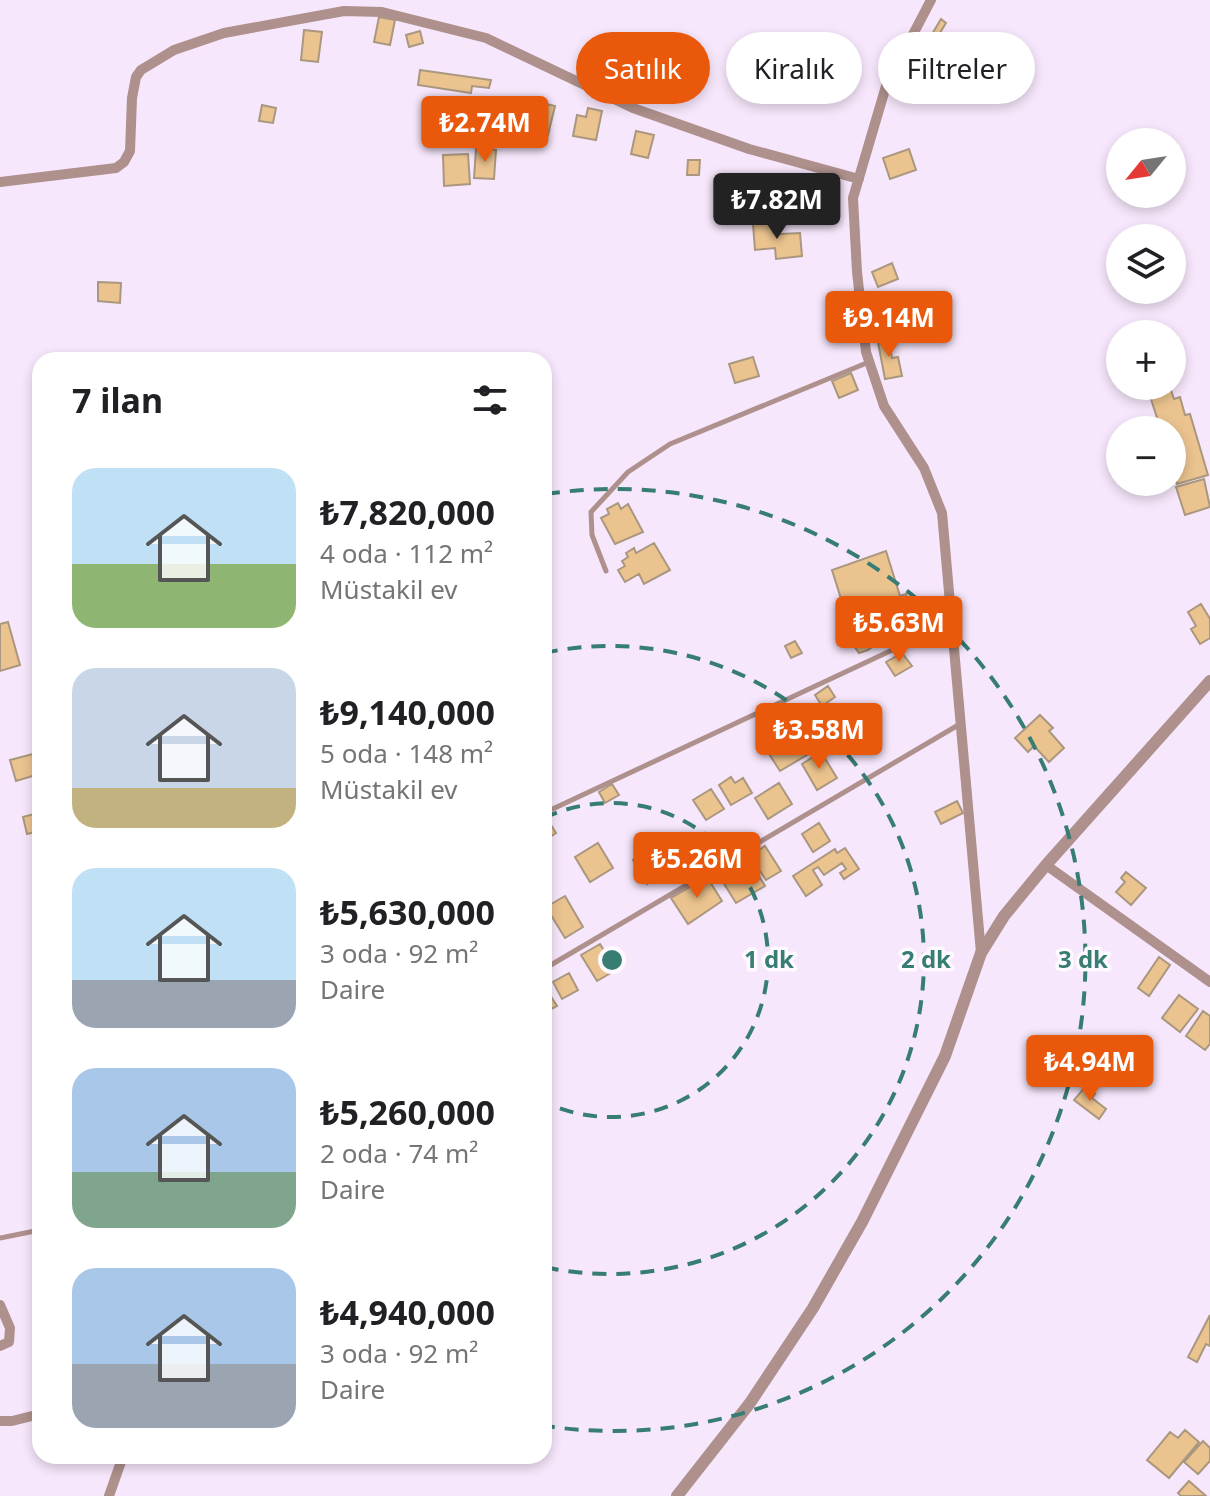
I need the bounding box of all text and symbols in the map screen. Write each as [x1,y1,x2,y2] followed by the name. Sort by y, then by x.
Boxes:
[576,32,710,104] chip: Satılık
[726,32,862,104] chip: Kiralık
[878,32,1035,104] chip: Filtreler
[420,96,550,164] pin: ₺2.74M
[439,104,531,140] text: ₺2.74M
[1106,128,1186,208] north arrow
[1106,128,1186,496] map controls
[712,173,842,241] pin: ₺7.82M
[731,181,823,217] text: ₺7.82M
[1106,224,1186,304] button: layers
[824,291,954,359] pin: ₺9.14M
[843,299,935,335] text: ₺9.14M
[1106,320,1186,400] button: +
[72,377,163,423] text: 7 ilan
[468,378,512,422] icon: filters
[1106,416,1186,496] button: −
[320,489,495,535] text: ₺7,820,000
[136,500,232,596] icon: home
[320,535,493,571] text: 4 oda · 112 m²
[320,571,458,607] text: Müstakil ev
[834,596,964,664] pin: ₺5.63M
[853,604,945,640] text: ₺5.63M
[320,689,495,735] text: ₺9,140,000
[136,700,232,796] icon: home
[754,703,884,771] pin: ₺3.58M
[773,711,865,747] text: ₺3.58M
[320,735,493,771] text: 5 oda · 148 m²
[320,771,458,807] text: Müstakil ev
[632,832,762,900] pin: ₺5.26M
[651,840,743,876] text: ₺5.26M
[320,889,495,935] text: ₺5,630,000
[136,900,232,996] icon: home
[320,935,478,971] text: 3 oda · 92 m²
[744,942,794,975] text: 1 dk
[901,942,951,975] text: 2 dk
[1058,942,1108,975] text: 3 dk
[598,946,626,974] centre of rings
[320,971,385,1007] text: Daire
[1025,1035,1155,1103] pin: ₺4.94M
[1044,1043,1136,1079] text: ₺4.94M
[320,1089,495,1135] text: ₺5,260,000
[136,1100,232,1196] icon: home
[320,1135,478,1171] text: 2 oda · 74 m²
[320,1171,385,1207] text: Daire
[320,1289,495,1335] text: ₺4,940,000
[136,1300,232,1396] icon: home
[320,1335,478,1371] text: 3 oda · 92 m²
[320,1371,385,1407] text: Daire

